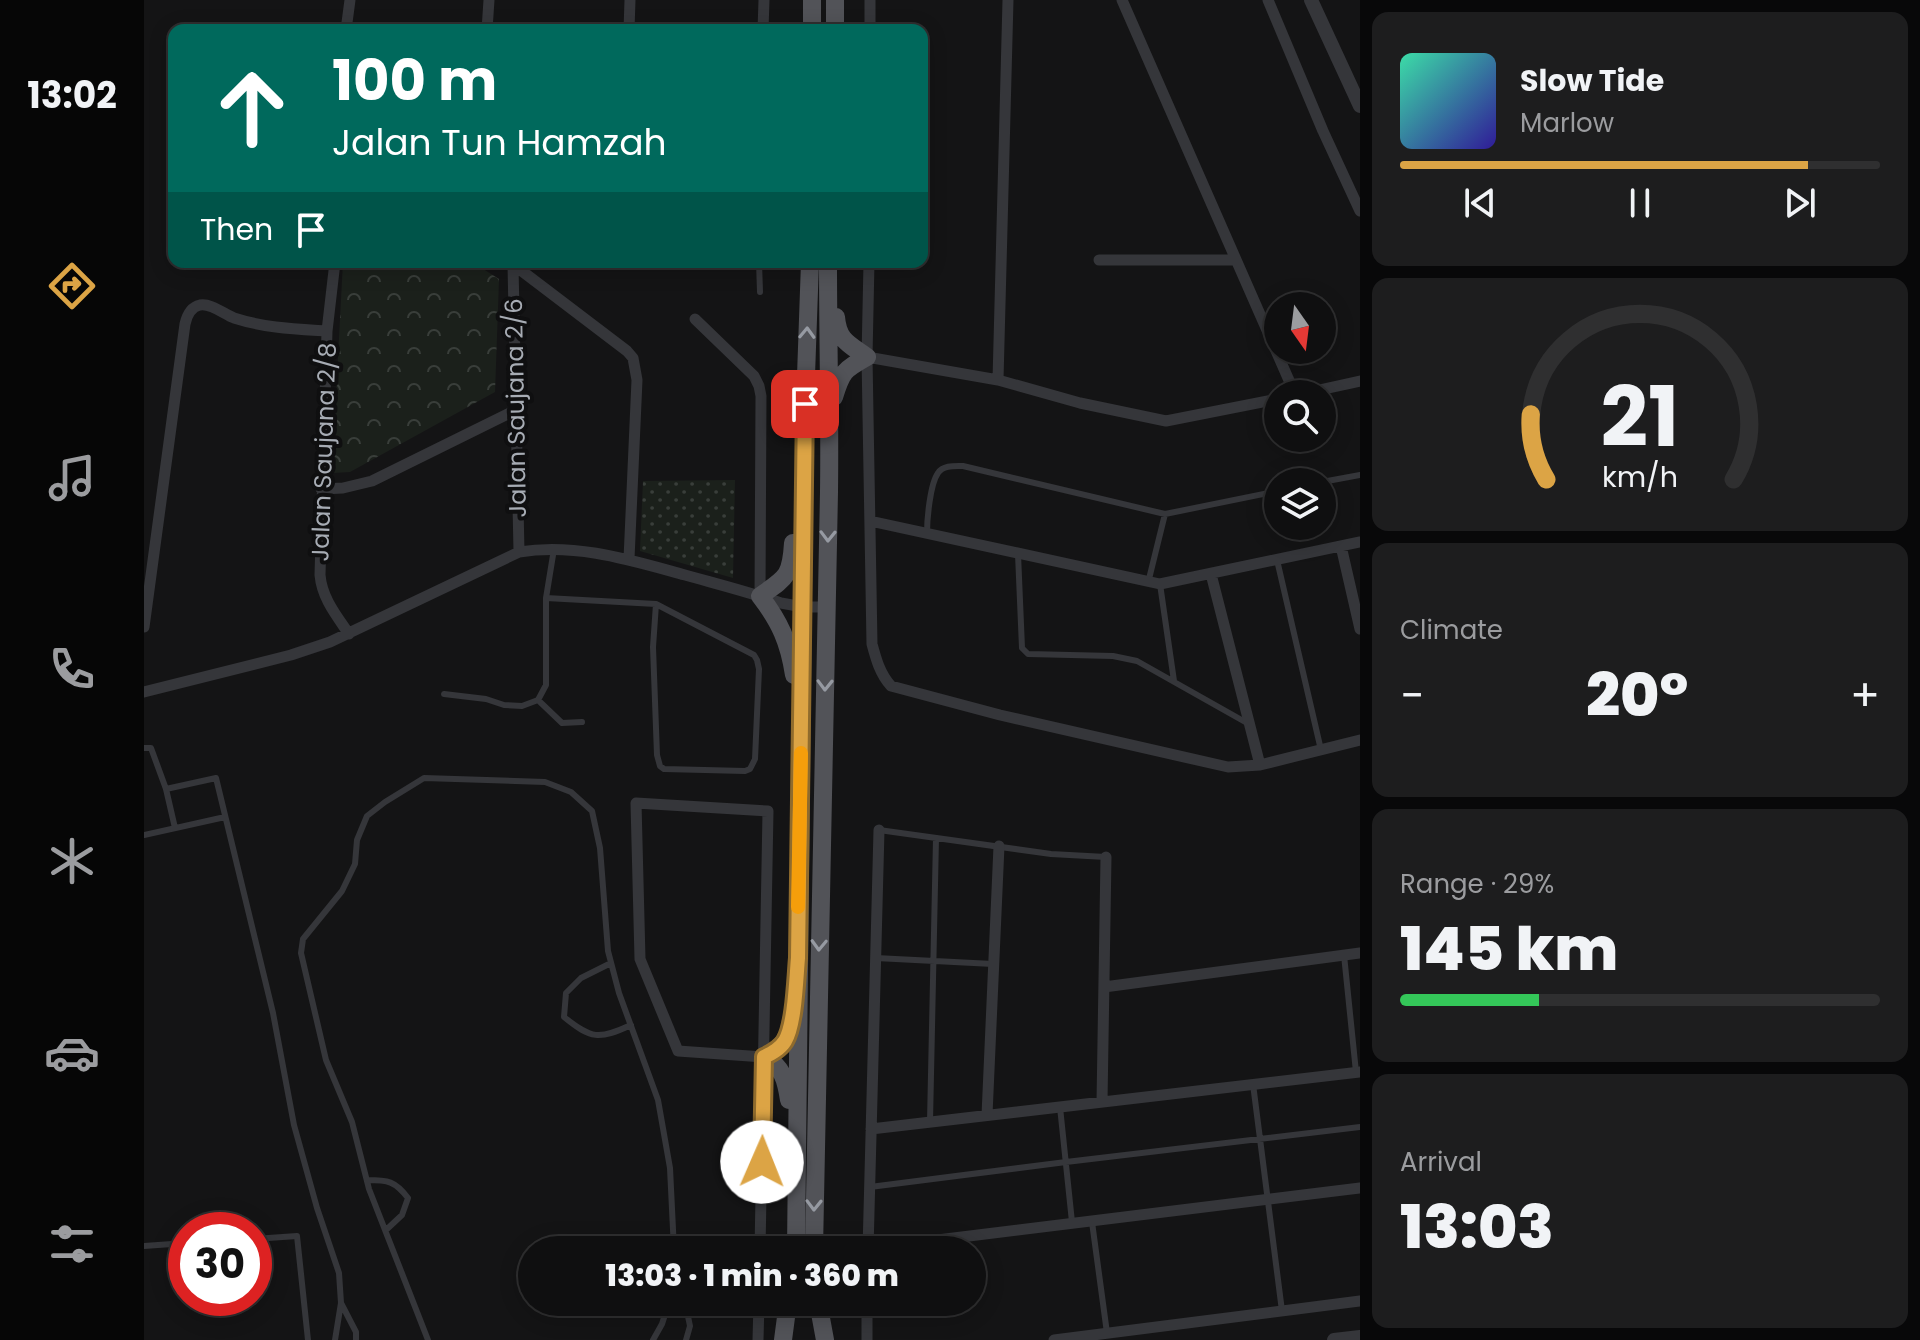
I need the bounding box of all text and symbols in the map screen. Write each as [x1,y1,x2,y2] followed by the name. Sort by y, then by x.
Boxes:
[332,41,497,120] text: 100 m
[200,56,304,160] icon: ahead
[1520,59,1664,102] text: Slow Tide
[27,70,117,121] text: 13:02
[1520,105,1614,141] text: Marlow
[332,117,667,168] text: Jalan Tun Hamzah
[1458,181,1502,225] icon: previous
[1618,181,1662,225] icon: pause
[1778,181,1822,225] icon: next
[200,208,273,251] text: Then
[289,208,333,252] icon: arrive
[44,258,100,314] icon: directions
[1264,292,1336,364] north arrow
[1264,292,1336,540] map controls
[497,298,534,518] street label: Jalan Saujana 2/6
[799,326,816,339] one-way arrow
[303,342,344,562] street label: Jalan Saujana 2/8
[1601,359,1679,475] text: 21
[771,370,839,438] pin
[1264,380,1336,452] button: search
[783,382,827,426] icon: arrive
[44,450,100,506] icon: music
[1602,458,1678,498] text: km/h
[1264,468,1336,540] button: layers
[819,530,837,543] one-way arrow
[1400,612,1503,648] text: Climate
[44,641,100,697] icon: phone
[1586,653,1688,737] text: 20°
[1400,665,1424,726] text: −
[1850,665,1880,726] text: +
[817,679,834,692] one-way arrow
[44,833,100,889] icon: climate
[1400,866,1554,902] text: Range · 29%
[1400,907,1618,991] text: 145 km
[810,939,827,952] one-way arrow
[44,1025,100,1081] icon: car
[720,1120,804,1204] position arrow
[1400,1144,1482,1180] text: Arrival
[1400,1185,1554,1269] text: 13:03
[805,1199,823,1212] one-way arrow
[168,1212,272,1316] speed limit sign: 30
[44,1216,100,1272] icon: filters
[605,1254,899,1297] text: 13:03 · 1 min · 360 m

